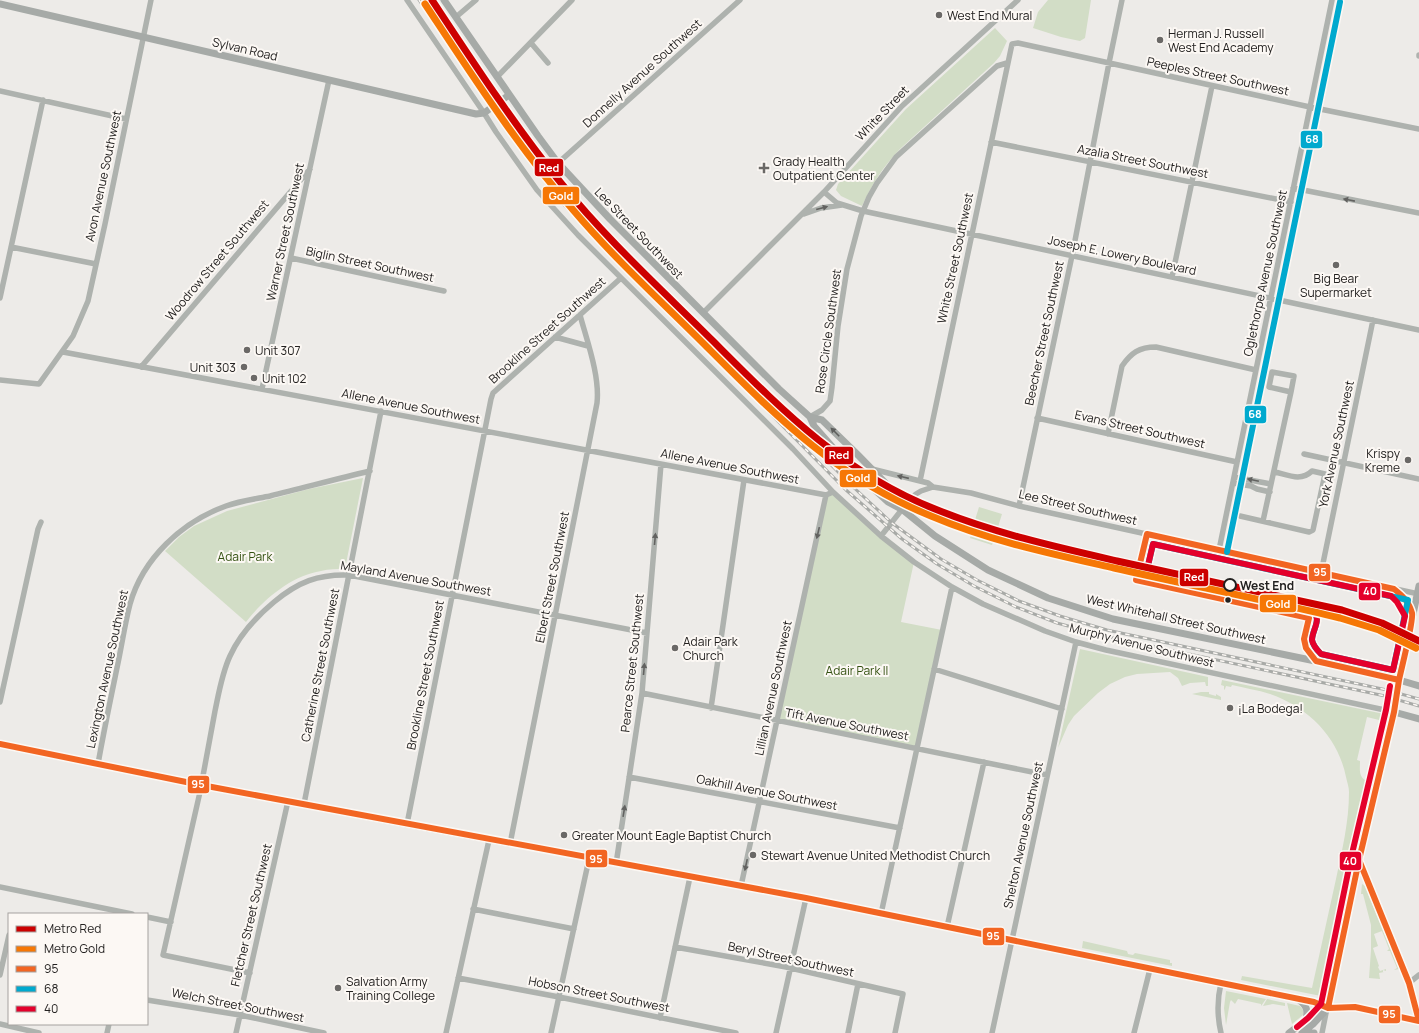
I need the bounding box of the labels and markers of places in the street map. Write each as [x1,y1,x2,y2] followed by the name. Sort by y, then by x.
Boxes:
[947,7,1032,24] place label: West End Mural
[934,10,944,20] marker: West End Mural
[1168,25,1274,56] place label: Herman J. Russell West End Academy
[1155,35,1165,45] marker: Herman J. Russell West End Academy
[773,153,875,184] place label: Grady Health Outpatient Center
[758,162,770,174] marker: Grady Health Outpatient Center
[1331,260,1341,270] marker: Big Bear Supermarket
[1300,270,1372,301] place label: Big Bear Supermarket
[255,342,301,359] place label: Unit 307
[242,345,252,355] marker: Unit 307
[190,359,236,376] place label: Unit 303
[239,362,249,372] marker: Unit 303
[262,370,307,387] place label: Unit 102
[249,373,259,383] marker: Unit 102
[1365,445,1401,476] place label: Krispy Kreme
[1403,455,1413,465] marker: Krispy Kreme
[1240,577,1294,594] place label: West End
[1223,578,1237,592] marker: West End
[1223,595,1233,605] unlabelled marker
[683,633,739,664] place label: Adair Park Church
[670,643,680,653] marker: Adair Park Church
[1238,700,1303,717] place label: ¡La Bodega!
[1225,703,1235,713] marker: ¡La Bodega!
[572,827,771,844] place label: Greater Mount Eagle Baptist Church
[559,830,569,840] marker: Greater Mount Eagle Baptist Church
[761,847,990,864] place label: Stewart Avenue United Methodist Church
[748,850,758,860] marker: Stewart Avenue United Methodist Church
[346,973,435,1004] place label: Salvation Army Training College
[333,983,343,993] marker: Salvation Army Training College

